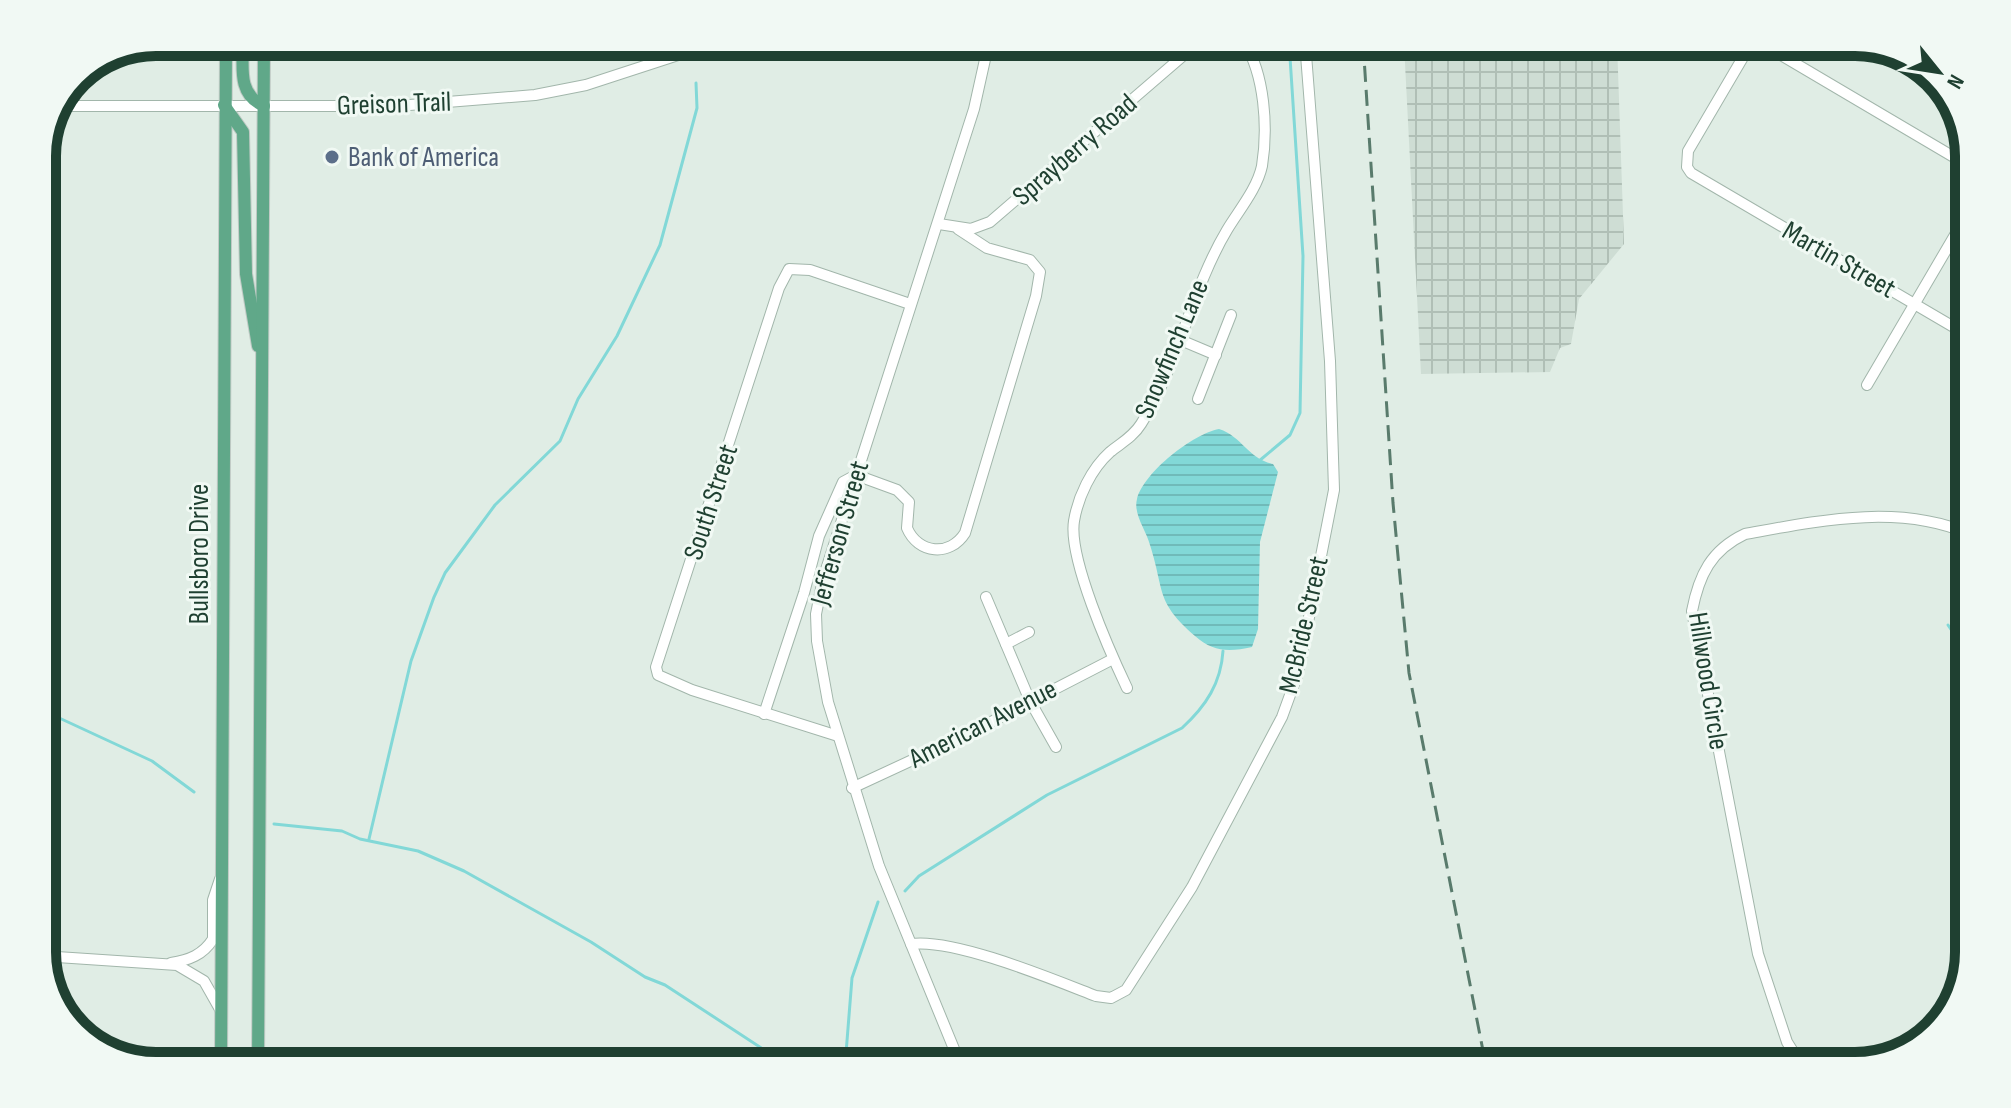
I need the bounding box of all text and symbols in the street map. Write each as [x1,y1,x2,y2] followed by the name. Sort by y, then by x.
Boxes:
[1899,32,1979,112] north arrow
[1940,69,1970,93] text: N
[336,86,452,122] street label: Greison Trail
[1006,87,1144,213] street label: Sprayberry Road
[348,141,499,174] place label: Bank of America
[323,148,341,166] marker: Bank of America
[1777,214,1901,306] street label: Martin Street
[1128,275,1216,423] street label: Snowfinch Lane
[677,440,745,564] street label: South Street
[803,457,876,610] street label: Jefferson Street
[183,484,216,624] street label: Bullsboro Drive
[1272,553,1336,697] street label: McBride Street
[1681,610,1735,752] street label: Hillwood Circle
[903,673,1062,776] street label: American Avenue

